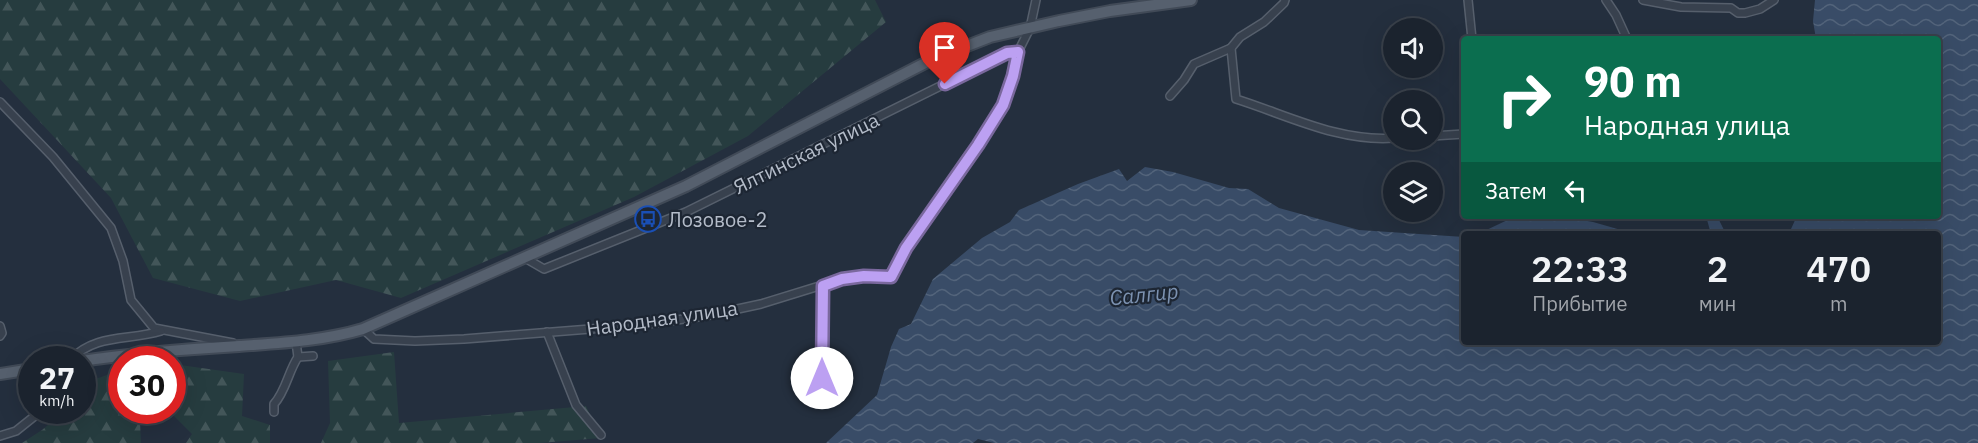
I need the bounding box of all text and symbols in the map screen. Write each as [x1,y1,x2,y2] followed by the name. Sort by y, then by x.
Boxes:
[1383,18,1443,222] map controls
[1383,18,1443,78] button: sound
[919,22,970,84] pin
[928,31,961,64] icon: arrive
[1584,54,1682,109] text: 90 m
[1485,60,1563,138] icon: right
[1383,90,1443,150] button: search
[728,106,884,200] street label: Ялтинская улица
[1584,107,1790,142] text: Народная улица
[1383,162,1443,222] button: layers
[1559,174,1592,207] icon: left
[1485,176,1547,205] text: Затем
[633,204,663,234] bus stop icon: Лозовое-2
[668,206,767,233] place label: Лозовое-2
[1531,245,1629,292] text: 22:33
[1707,245,1728,292] text: 2
[1806,245,1871,292] text: 470
[1108,276,1180,312] water label: Салгир
[1532,290,1627,317] text: Прибытие
[1699,290,1736,317] text: мин
[1830,290,1847,317] text: m
[584,294,740,342] street label: Народная улица
[108,346,186,424] speed limit sign: 30
[790,346,854,410] position arrow
[39,358,75,397] text: 27
[39,391,75,410] text: km/h

